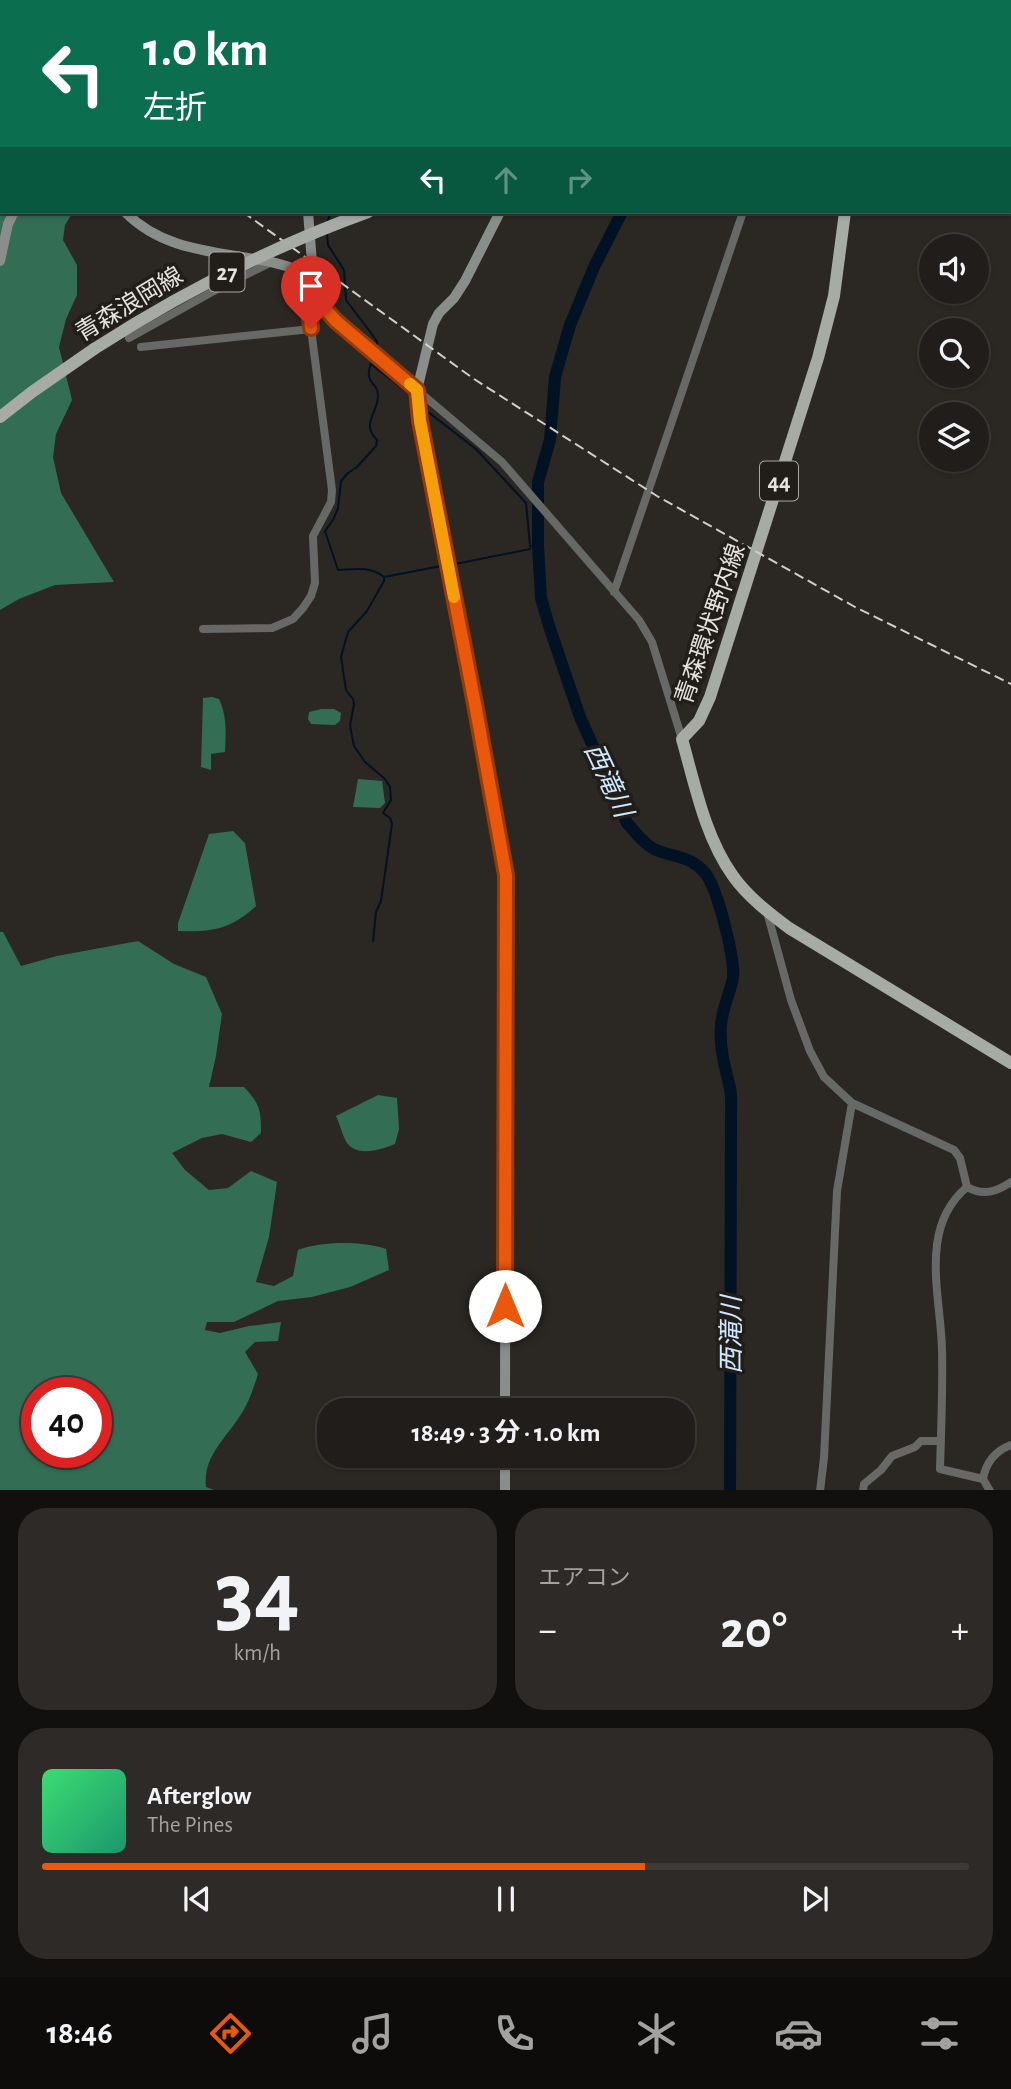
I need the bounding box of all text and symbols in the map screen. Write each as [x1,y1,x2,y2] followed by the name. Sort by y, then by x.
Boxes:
[143,26,269,75] text: 1.0 km
[28,28,119,119] icon: left
[143,92,207,124] text: 左折
[414,161,452,199] icon: left
[487,161,525,199] icon: ahead
[560,161,598,199] icon: right
[919,234,989,472] map controls
[919,234,989,304] button: sound
[210,252,244,292] road number: 27
[281,256,341,328] pin
[71,262,187,346] street label: 青森浪岡線
[292,267,330,305] icon: arrive
[919,318,989,388] button: search
[919,402,989,472] button: layers
[760,461,798,500] road number: 44
[670,540,750,708] street label: 青森環状野内線
[580,739,639,824] water label: 西滝川
[468,1269,542,1343] position arrow
[718,1293,745,1374] water label: 西滝川
[21,1377,112,1468] speed limit sign: 40
[411,1420,601,1446] text: 18:49 · 3 分 · 1.0 km
[215,1549,300,1640] text: 34
[539,1567,631,1590] text: エアコン
[720,1605,787,1657] text: 20°
[539,1612,557,1650] text: −
[951,1612,969,1650] text: +
[234,1642,281,1665] text: km/h
[147,1783,251,1809] text: Afterglow
[147,1814,233,1837] text: The Pines
[178,1880,216,1918] icon: previous
[487,1880,525,1918] icon: pause
[796,1880,834,1918] icon: next
[206,2009,255,2058] icon: directions
[348,2009,397,2058] icon: music
[490,2009,539,2058] icon: phone
[632,2009,681,2058] icon: climate
[774,2009,823,2058] icon: car
[915,2009,964,2058] icon: filters
[46,2017,113,2049] text: 18:46

